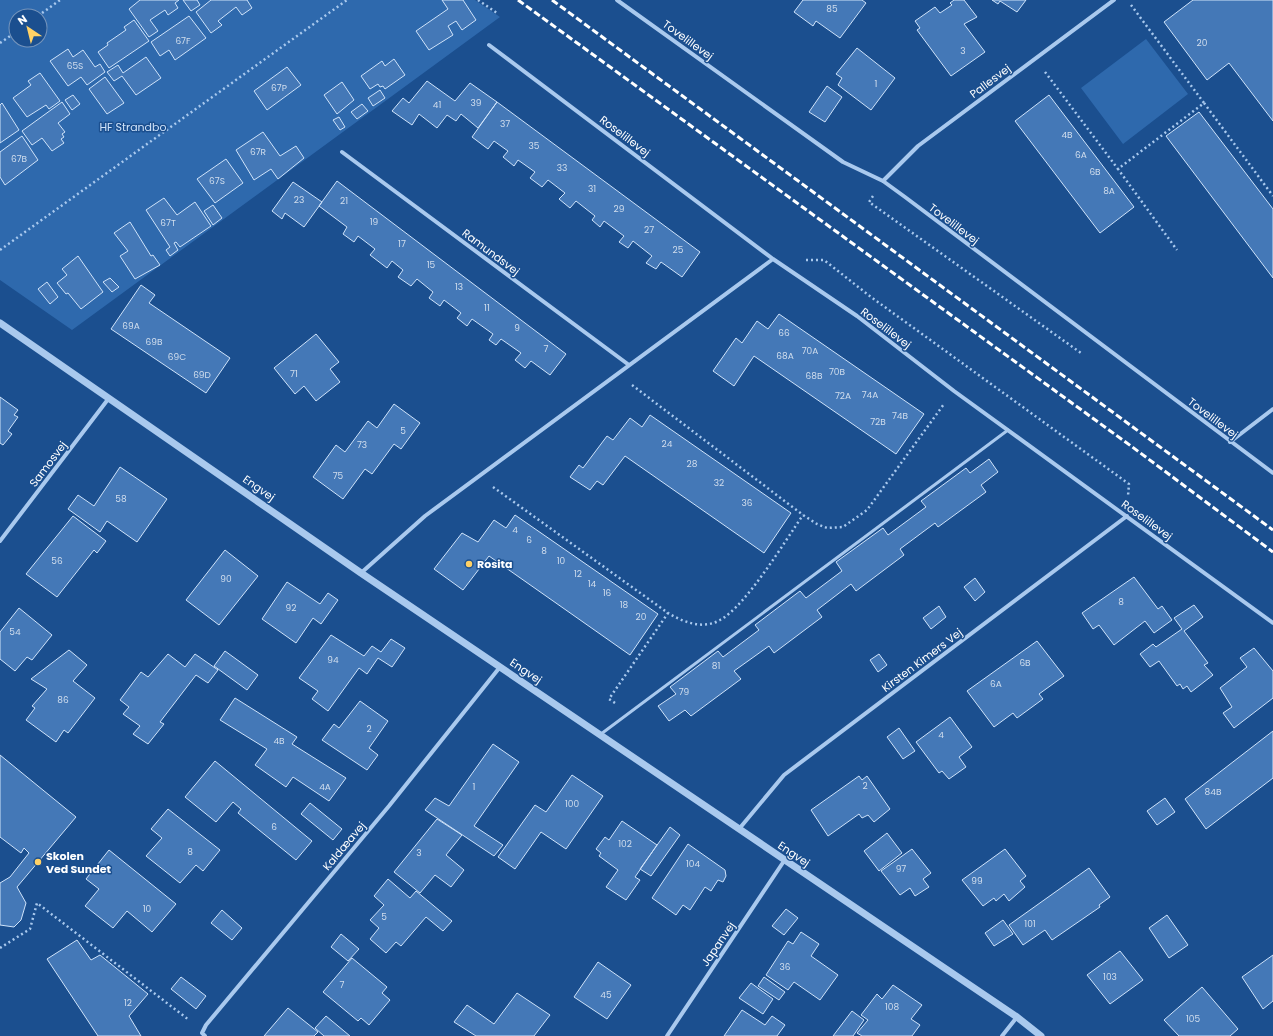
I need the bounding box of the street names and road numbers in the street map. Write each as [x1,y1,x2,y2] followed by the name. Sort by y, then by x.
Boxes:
[659,16,717,64] street label: Tovelillevej
[966,60,1014,102] street label: Pallesvej
[596,112,654,161] street label: Roselillevej
[925,200,983,248] street label: Tovelillevej
[459,225,523,279] street label: Ramundsvej
[857,304,915,353] street label: Roselillevej
[1184,394,1242,442] street label: Tovelillevej
[25,438,71,490] street label: Samosvej
[240,471,278,505] street label: Engvej
[1118,496,1176,544] street label: Roselillevej
[878,624,966,696] street label: Kirsten Kimers Vej
[507,654,546,688] street label: Engvej
[319,818,369,874] street label: Kaldæavej
[775,837,814,871] street label: Engvej
[697,918,739,970] street label: Japanvej

